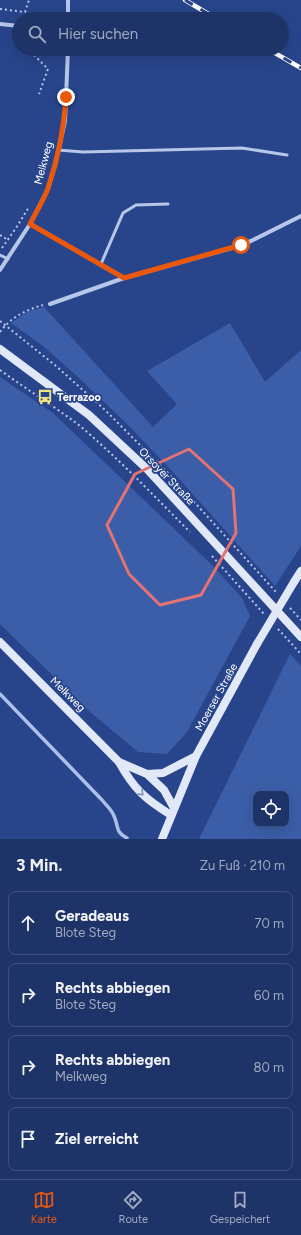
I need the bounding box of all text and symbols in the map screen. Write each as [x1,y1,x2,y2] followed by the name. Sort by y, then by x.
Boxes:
[12,12,289,56] search box
[26,23,48,45] icon: search
[58,25,138,43] text: Hier suchen
[57,88,75,106] route end
[32,140,55,186] street label: Melkweg
[232,236,250,254] route start
[36,388,54,406] bus stop icon: Terrazoo
[57,391,102,404] place label: Terrazoo
[136,445,197,508] street label: Orsoyer Straße
[192,661,240,733] street label: Moerser Straße
[47,674,88,715] street label: Melkweg
[136,788,144,796] one-way arrow
[253,791,289,827] map controls
[253,791,289,827] button: locate
[16,855,62,875] text: 3 Min.
[200,858,285,873] text: Zu Fuß · 210 m
[55,907,129,925] text: Geradeaus
[17,912,39,934] icon: ahead
[254,916,284,931] text: 70 m
[55,925,116,940] text: Blote Steg
[55,979,170,997] text: Rechts abbiegen
[17,984,39,1006] icon: right
[254,988,284,1003] text: 60 m
[55,997,116,1012] text: Blote Steg
[55,1051,170,1069] text: Rechts abbiegen
[17,1056,39,1078] icon: right
[253,1060,284,1075] text: 80 m
[55,1069,107,1084] text: Melkweg
[17,1128,39,1150] icon: arrive
[55,1130,139,1148] text: Ziel erreicht
[31,1189,57,1226] tab: Karte
[119,1189,148,1226] tab: Route
[210,1189,270,1226] tab: Gespeichert

